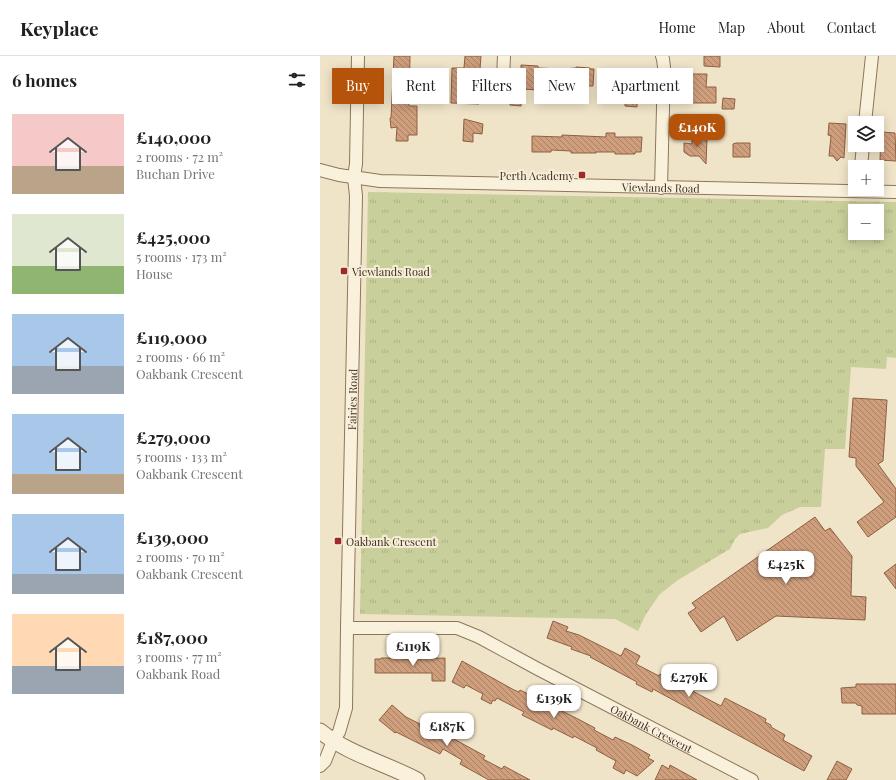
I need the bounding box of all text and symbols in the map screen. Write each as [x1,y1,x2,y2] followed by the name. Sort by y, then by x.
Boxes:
[20,15,99,41] text: Keyplace
[658,18,696,37] text: Home
[718,18,745,37] text: Map
[767,18,805,37] text: About
[827,18,876,37] text: Contact
[332,68,384,104] chip: Buy
[392,68,449,104] chip: Rent
[457,68,526,104] chip: Filters
[534,68,589,104] chip: New
[597,68,693,104] chip: Apartment
[12,69,77,91] text: 6 homes
[286,69,308,91] icon: filters
[669,114,725,148] pin: £140K
[848,116,884,240] map controls
[848,116,884,152] button: layers
[678,118,716,135] text: £140K
[136,126,211,148] text: £140,000
[44,130,92,178] icon: home
[136,148,223,165] text: 2 rooms · 72 m²
[848,160,884,196] button: +
[136,165,215,182] text: Buchan Drive
[500,168,574,183] place label: Perth Academy
[577,170,587,180] marker: Perth Academy
[621,179,701,195] street label: Viewlands Road
[848,204,884,240] button: −
[136,226,210,248] text: £425,000
[44,230,92,278] icon: home
[136,248,227,265] text: 5 rooms · 173 m²
[351,264,430,279] place label: Viewlands Road
[136,265,173,282] text: House
[339,266,349,276] marker: Viewlands Road
[136,326,207,348] text: £119,000
[44,330,92,378] icon: home
[136,348,225,365] text: 2 rooms · 66 m²
[136,365,243,382] text: Oakbank Crescent
[344,368,360,430] street label: Fairies Road
[136,426,211,448] text: £279,000
[44,430,92,478] icon: home
[136,448,227,465] text: 5 rooms · 133 m²
[136,465,243,482] text: Oakbank Crescent
[136,526,209,548] text: £139,000
[44,530,92,578] icon: home
[346,534,436,549] place label: Oakbank Crescent
[333,536,343,546] marker: Oakbank Crescent
[136,548,225,565] text: 2 rooms · 70 m²
[758,551,814,585] pin: £425K
[767,555,805,572] text: £425K
[136,565,243,582] text: Oakbank Crescent
[136,626,208,648] text: £187,000
[44,630,92,678] icon: home
[385,633,441,667] pin: £119K
[395,637,431,654] text: £119K
[136,648,222,665] text: 3 rooms · 77 m²
[661,664,717,698] pin: £279K
[136,665,220,682] text: Oakbank Road
[670,668,708,685] text: £279K
[526,685,582,719] pin: £139K
[536,689,572,706] text: £139K
[608,701,695,756] street label: Oakbank Crescent
[419,713,475,747] pin: £187K
[429,717,465,734] text: £187K

